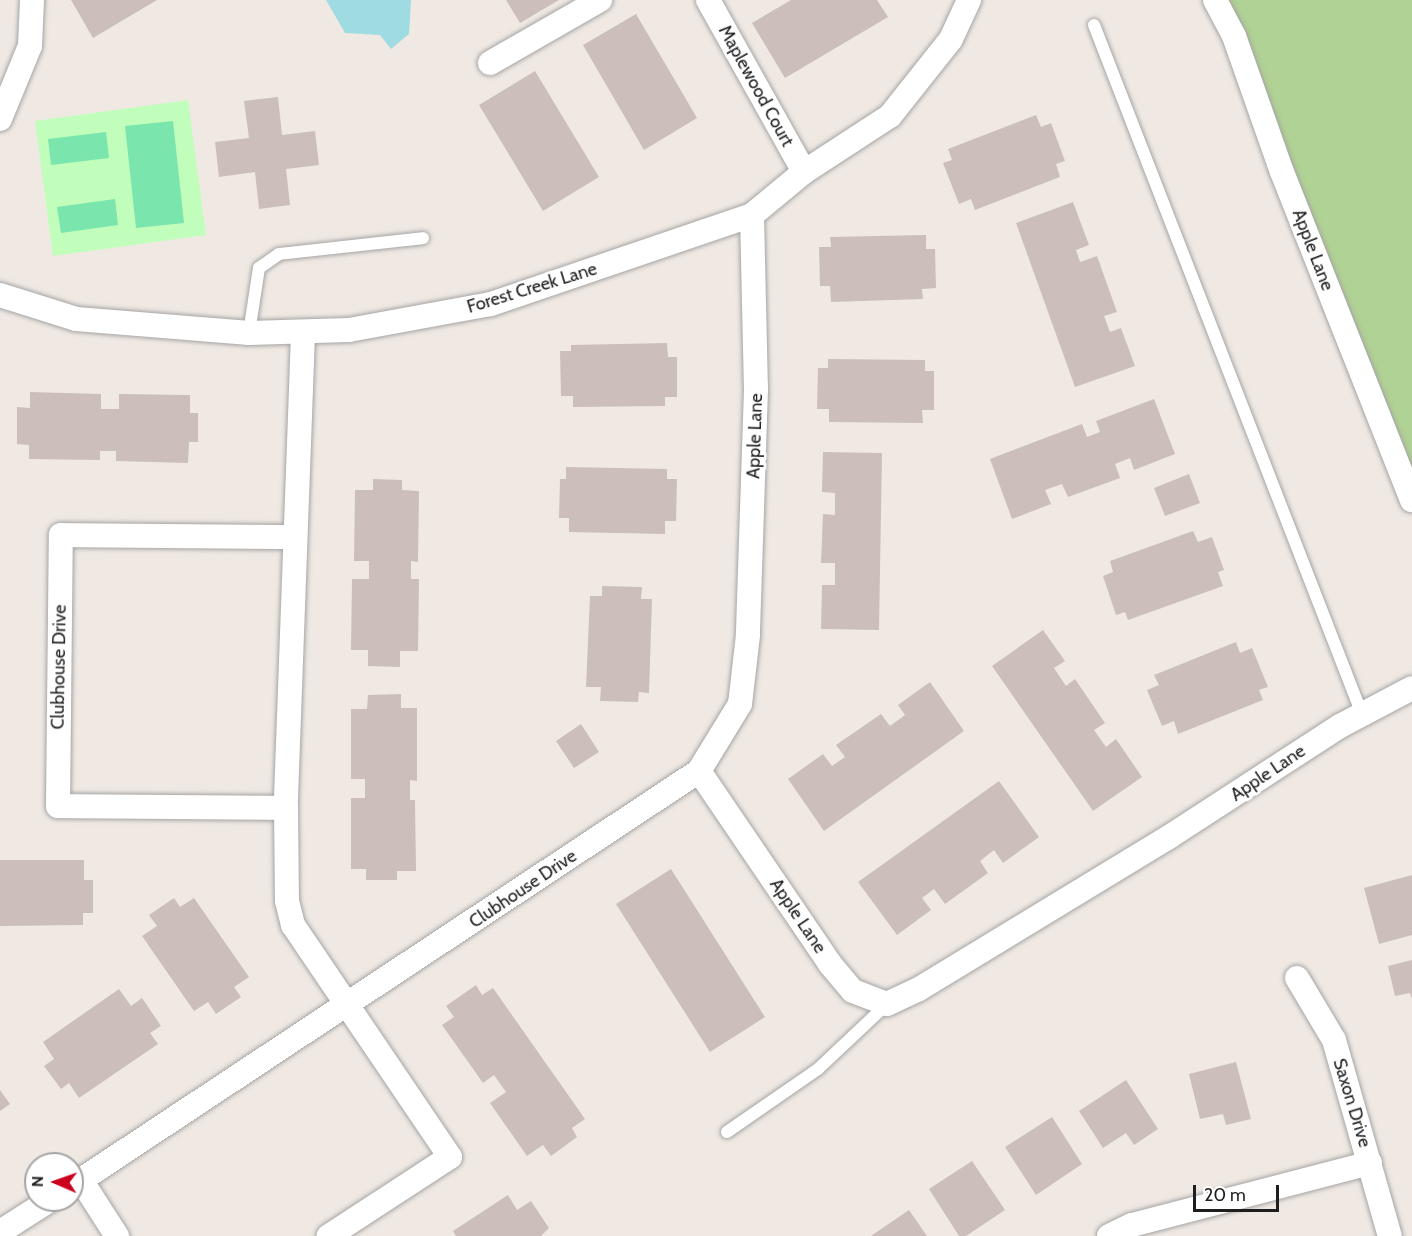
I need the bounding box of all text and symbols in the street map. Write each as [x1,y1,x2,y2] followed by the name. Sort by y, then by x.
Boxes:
[714,22,798,150] street label: Maplewood Court
[1288,206,1338,294] street label: Apple Lane
[464,258,600,318] street label: Forest Creek Lane
[743,393,767,479] street label: Apple Lane
[47,604,71,730] street label: Clubhouse Drive
[1227,740,1309,806] street label: Apple Lane
[465,845,581,933] street label: Clubhouse Drive
[765,875,831,957] street label: Apple Lane
[1328,1056,1376,1150] street label: Saxon Drive
[24,1152,84,1212] north arrow
[1196,1173,1282,1211] scale bar
[28,1175,47,1187] text: N
[1204,1184,1246,1206] text: 20 m

